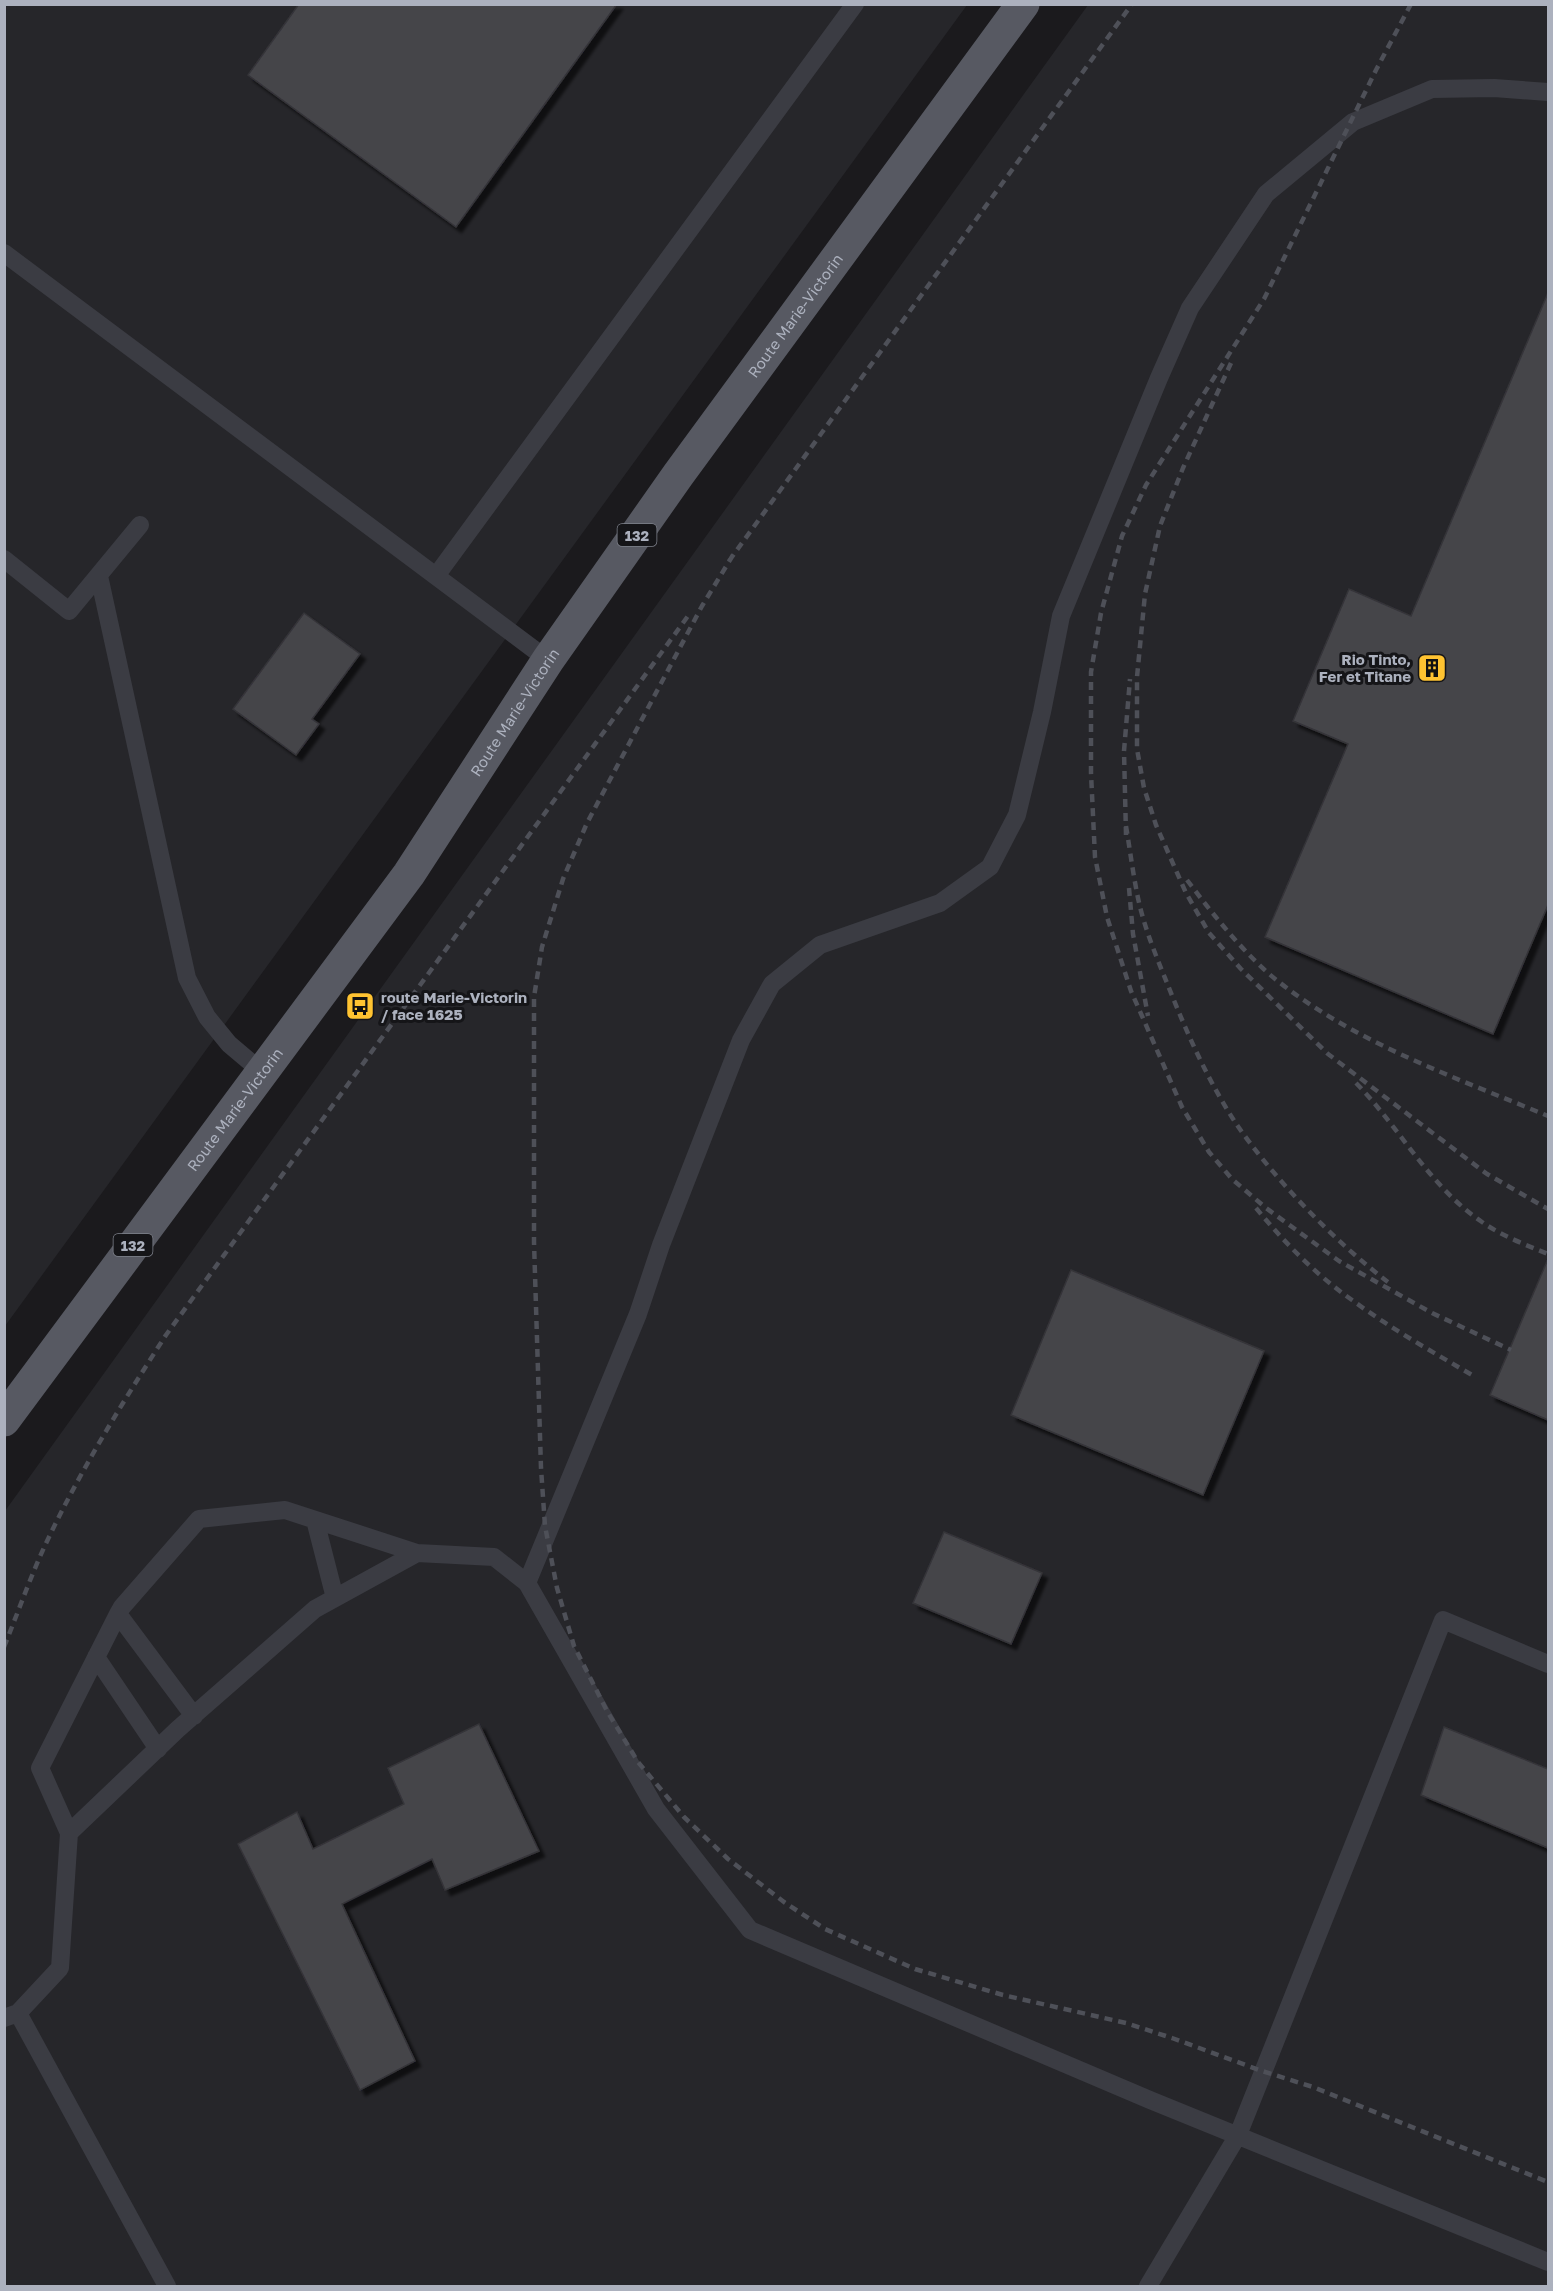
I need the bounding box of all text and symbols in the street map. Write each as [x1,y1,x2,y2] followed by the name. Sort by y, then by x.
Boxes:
[744,250,846,381] street label: Route Marie-Victorin
[618,524,656,546] road number: 132
[466,645,562,779] street label: Route Marie-Victorin
[1319,650,1411,685] place label: Rio Tinto, Fer et Titane
[1416,652,1448,684] building icon: Rio Tinto, Fer et Titane
[381,988,527,1023] place label: route Marie-Victorin / face 1625
[344,990,376,1022] bus stop icon: route Marie-Victorin / face 1625
[183,1044,286,1174] street label: Route Marie-Victorin
[114,1234,152,1256] road number: 132

